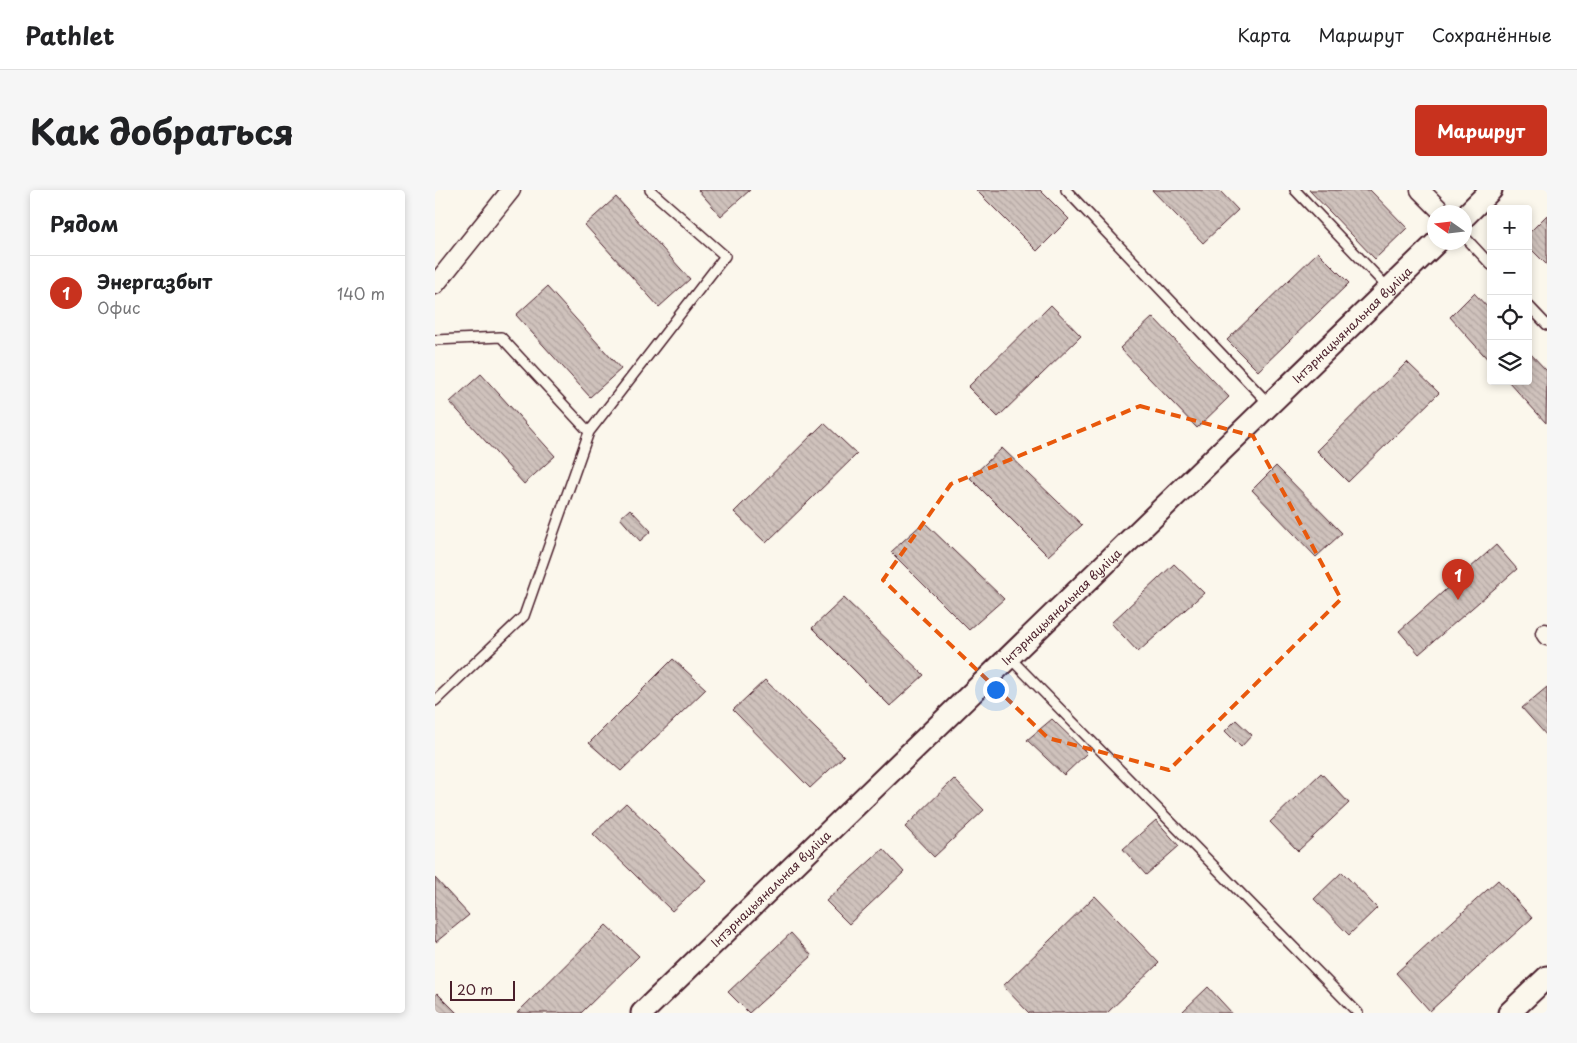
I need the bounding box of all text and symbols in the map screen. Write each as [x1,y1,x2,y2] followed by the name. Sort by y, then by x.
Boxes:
[25,17,115,53] text: Pathlet
[1238,21,1290,48] text: Карта
[1318,21,1404,48] text: Маршрут
[1432,21,1552,48] text: Сохранённые
[30,104,294,157] text: Как добраться
[1415,105,1547,156] button: Маршрут
[1427,205,1472,250] north arrow
[1487,205,1532,385] map controls
[1487,205,1532,250] button: +
[50,207,118,239] text: Рядом
[1487,250,1532,295] button: −
[1288,262,1416,387] street label: Інтэрнацыянальная вуліца
[97,267,212,295] text: Энергазбыт
[62,281,70,305] text: 1
[337,281,385,305] text: 140 m
[97,295,140,319] text: Офис
[1487,295,1532,340] button: locate
[1487,340,1532,385] button: layers
[997,544,1126,669] street label: Інтэрнацыянальная вуліца
[1442,559,1474,600] pin: 1
[983,677,1009,703] your location
[707,826,835,951] street label: Інтэрнацыянальная вуліца
[450,978,515,1001] scale bar
[457,979,493,1000] text: 20 m

